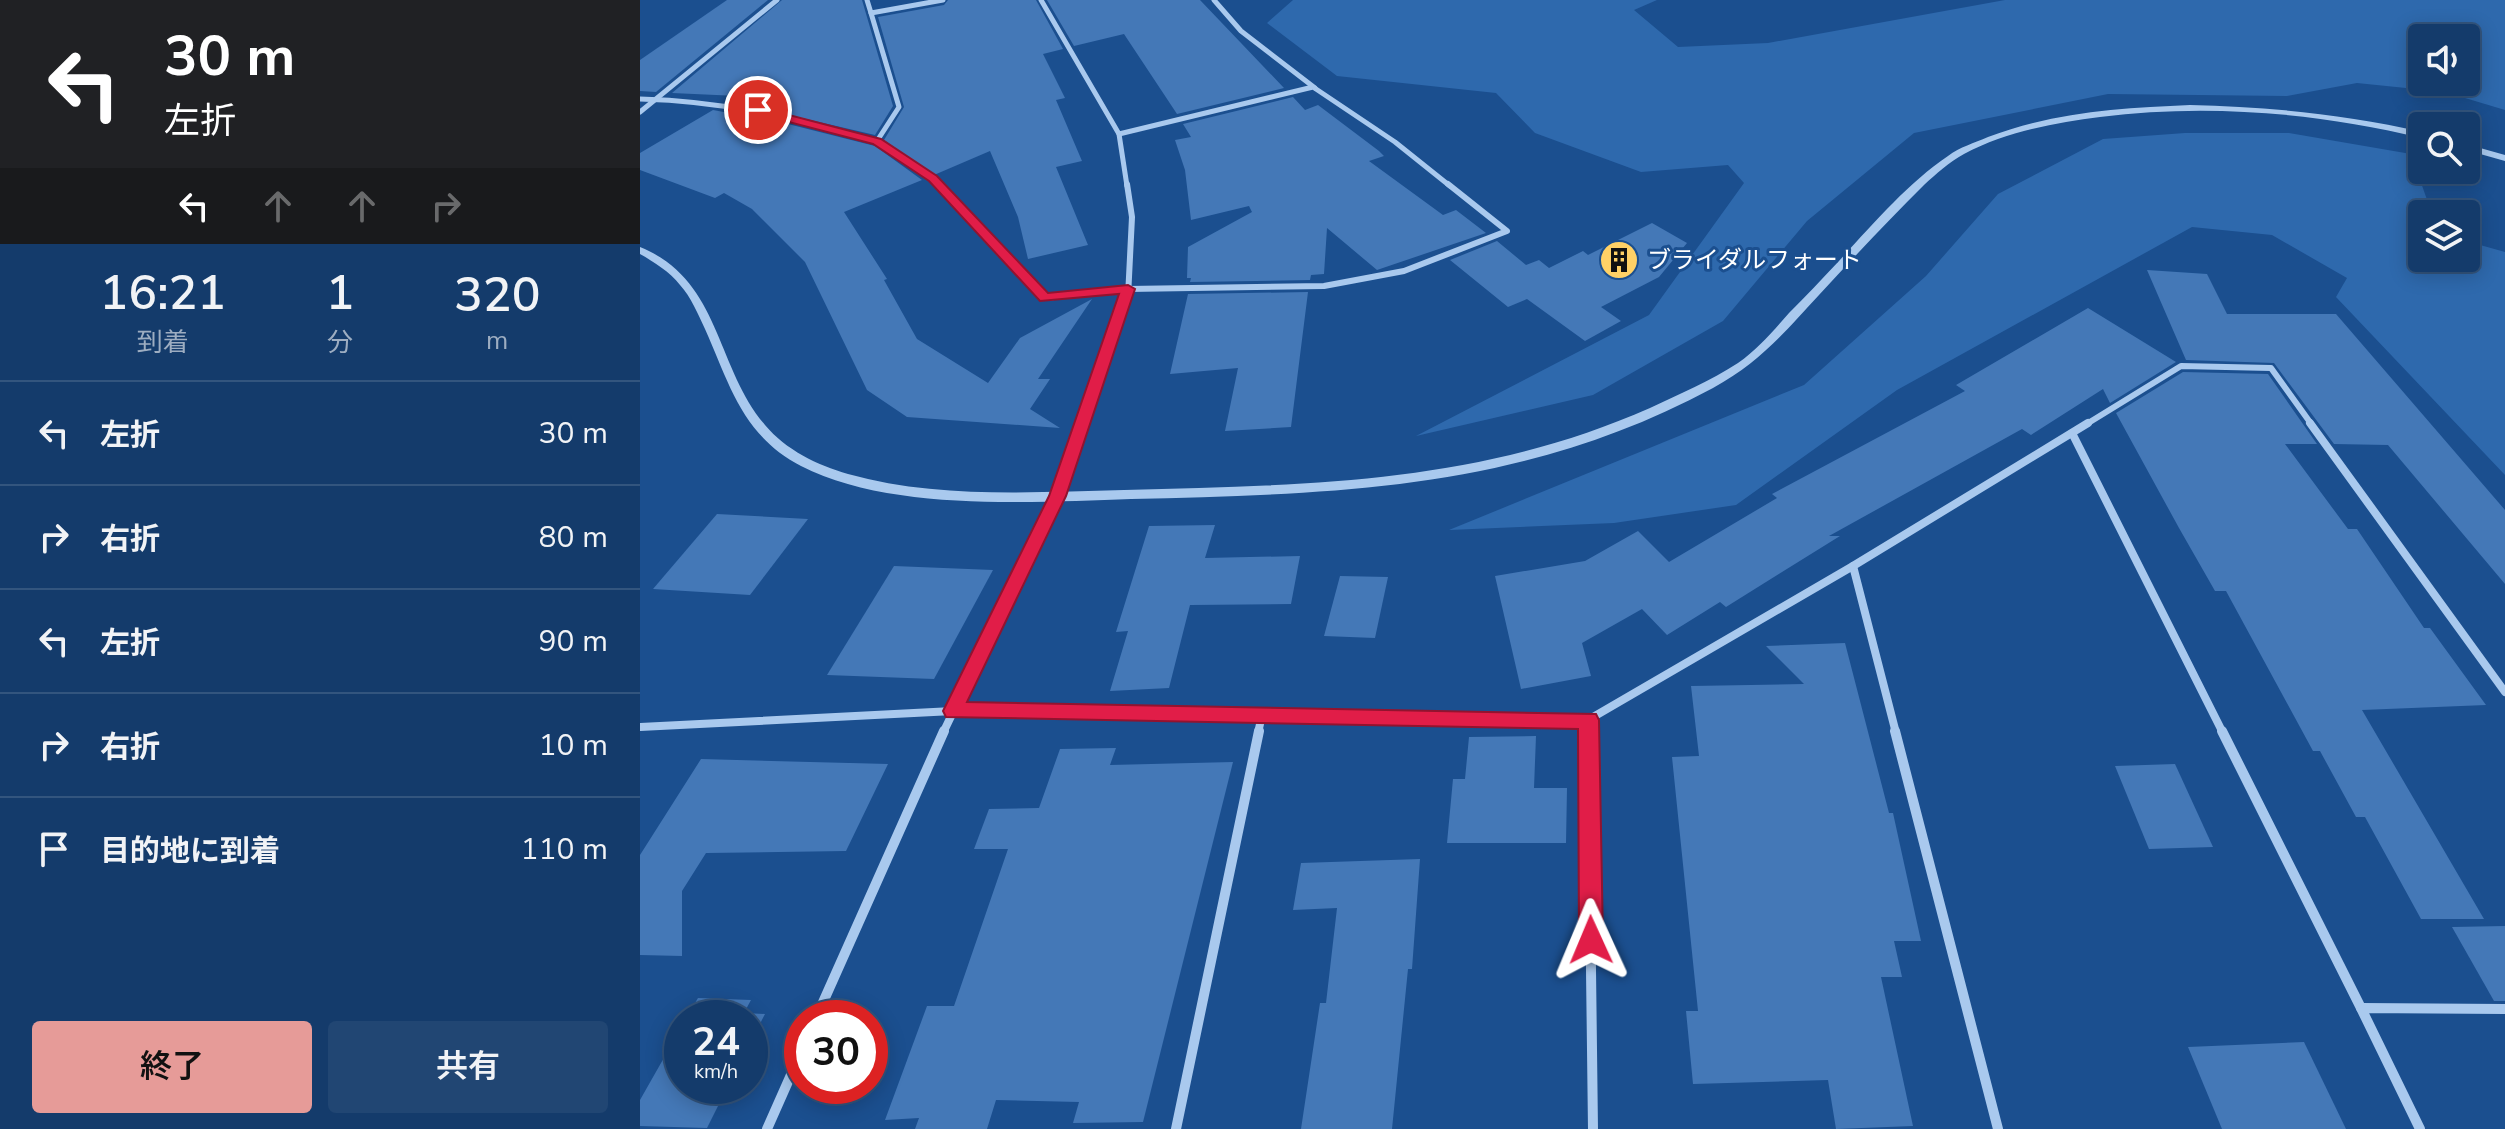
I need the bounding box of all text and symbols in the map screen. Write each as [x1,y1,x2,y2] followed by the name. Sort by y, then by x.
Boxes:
[164,18,295,95] text: 30 m
[2408,24,2480,272] map controls
[2408,24,2480,96] button: sound
[32,32,136,136] icon: left
[724,76,792,144] pin
[736,88,780,132] icon: arrive
[164,97,236,146] text: 左折
[2408,112,2480,184] button: search
[172,184,216,228] icon: left
[256,184,300,228] icon: ahead
[340,184,384,228] icon: ahead
[424,184,468,228] icon: right
[2408,200,2480,272] button: layers
[1598,239,1640,281] building icon: ブライダルフォート
[1647,244,1862,276] place label: ブライダルフォート
[100,260,226,326] text: 16:21
[326,260,354,326] text: 1
[454,262,540,328] text: 320
[486,323,508,358] text: m
[137,325,189,360] text: 到着
[327,325,353,360] text: 分
[32,411,76,455] icon: left
[539,413,608,454] text: 30 m
[100,415,160,456] text: 左折
[32,515,76,559] icon: right
[539,517,608,558] text: 80 m
[100,519,160,560] text: 右折
[32,619,76,663] icon: left
[539,621,608,662] text: 90 m
[100,623,160,664] text: 左折
[32,723,76,767] icon: right
[539,725,608,766] text: 10 m
[100,727,160,768] text: 右折
[32,827,76,871] icon: arrive
[521,829,608,870] text: 110 m
[100,831,280,872] text: 目的地に到着
[1549,898,1633,982] position arrow
[784,1000,888,1104] speed limit sign: 30
[692,1015,740,1069] text: 24
[32,1021,312,1113] button: 終了
[328,1021,608,1113] button: 共有
[694,1058,738,1085] text: km/h

